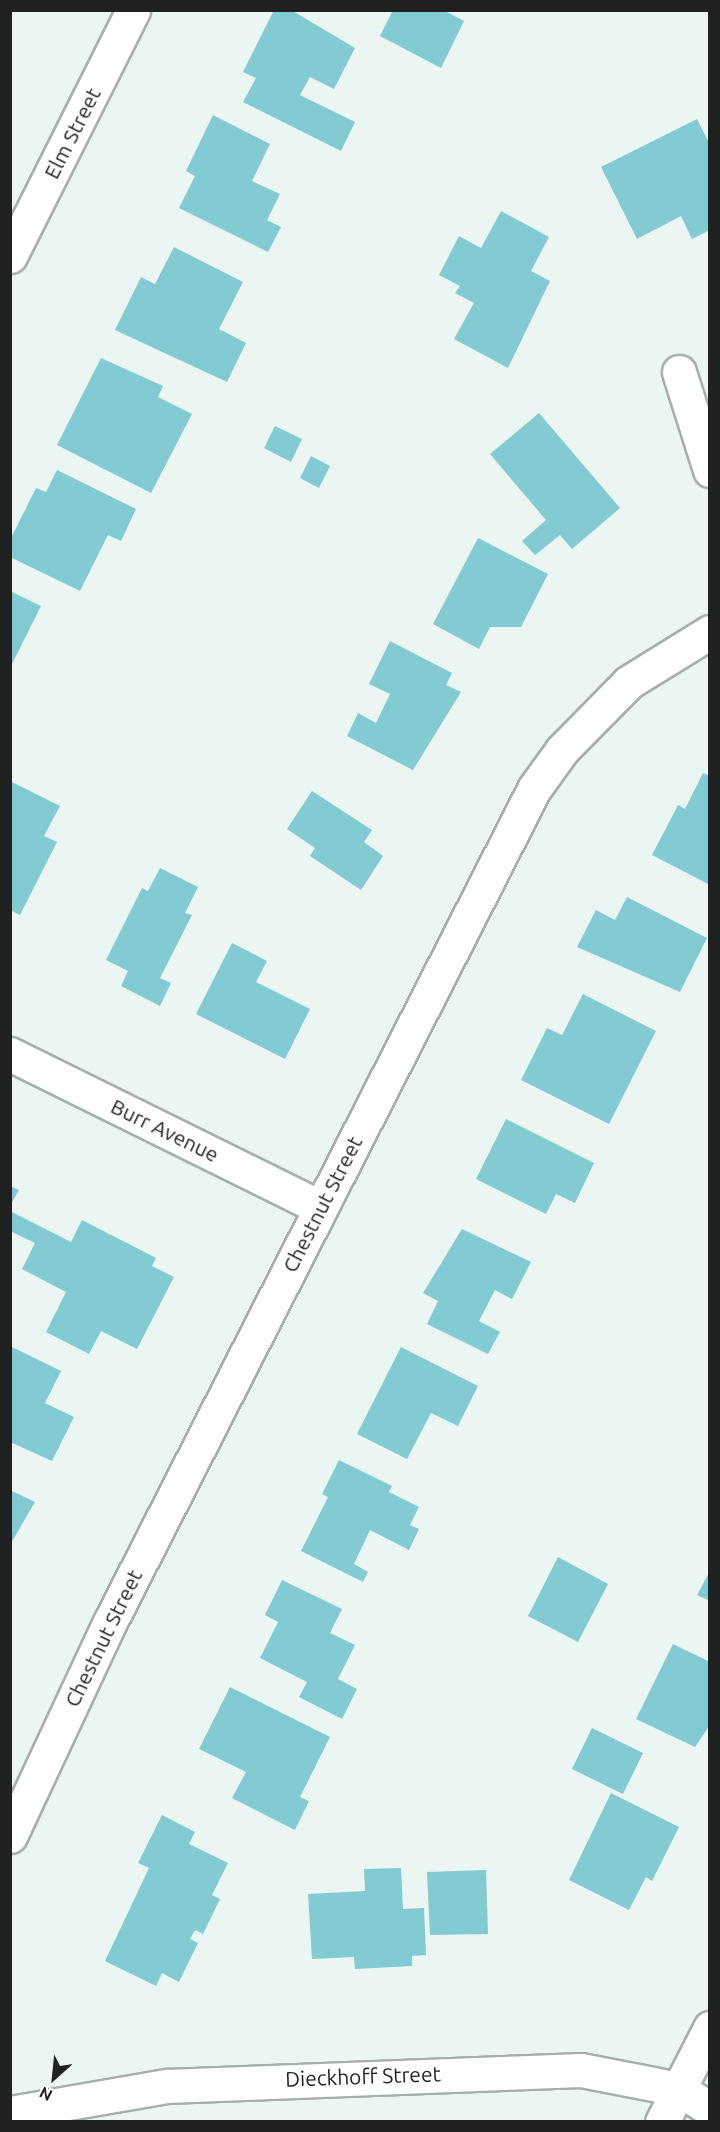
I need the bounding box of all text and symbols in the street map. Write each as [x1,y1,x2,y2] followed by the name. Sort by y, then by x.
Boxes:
[38,83,106,183] street label: Elm Street
[107,1093,223,1167] street label: Burr Avenue
[277,1132,367,1276] street label: Chestnut Street
[59,1565,147,1711] street label: Chestnut Street
[24,2048,84,2108] north arrow
[285,2061,441,2091] street label: Dieckhoff Street
[36,2083,55,2105] text: N

